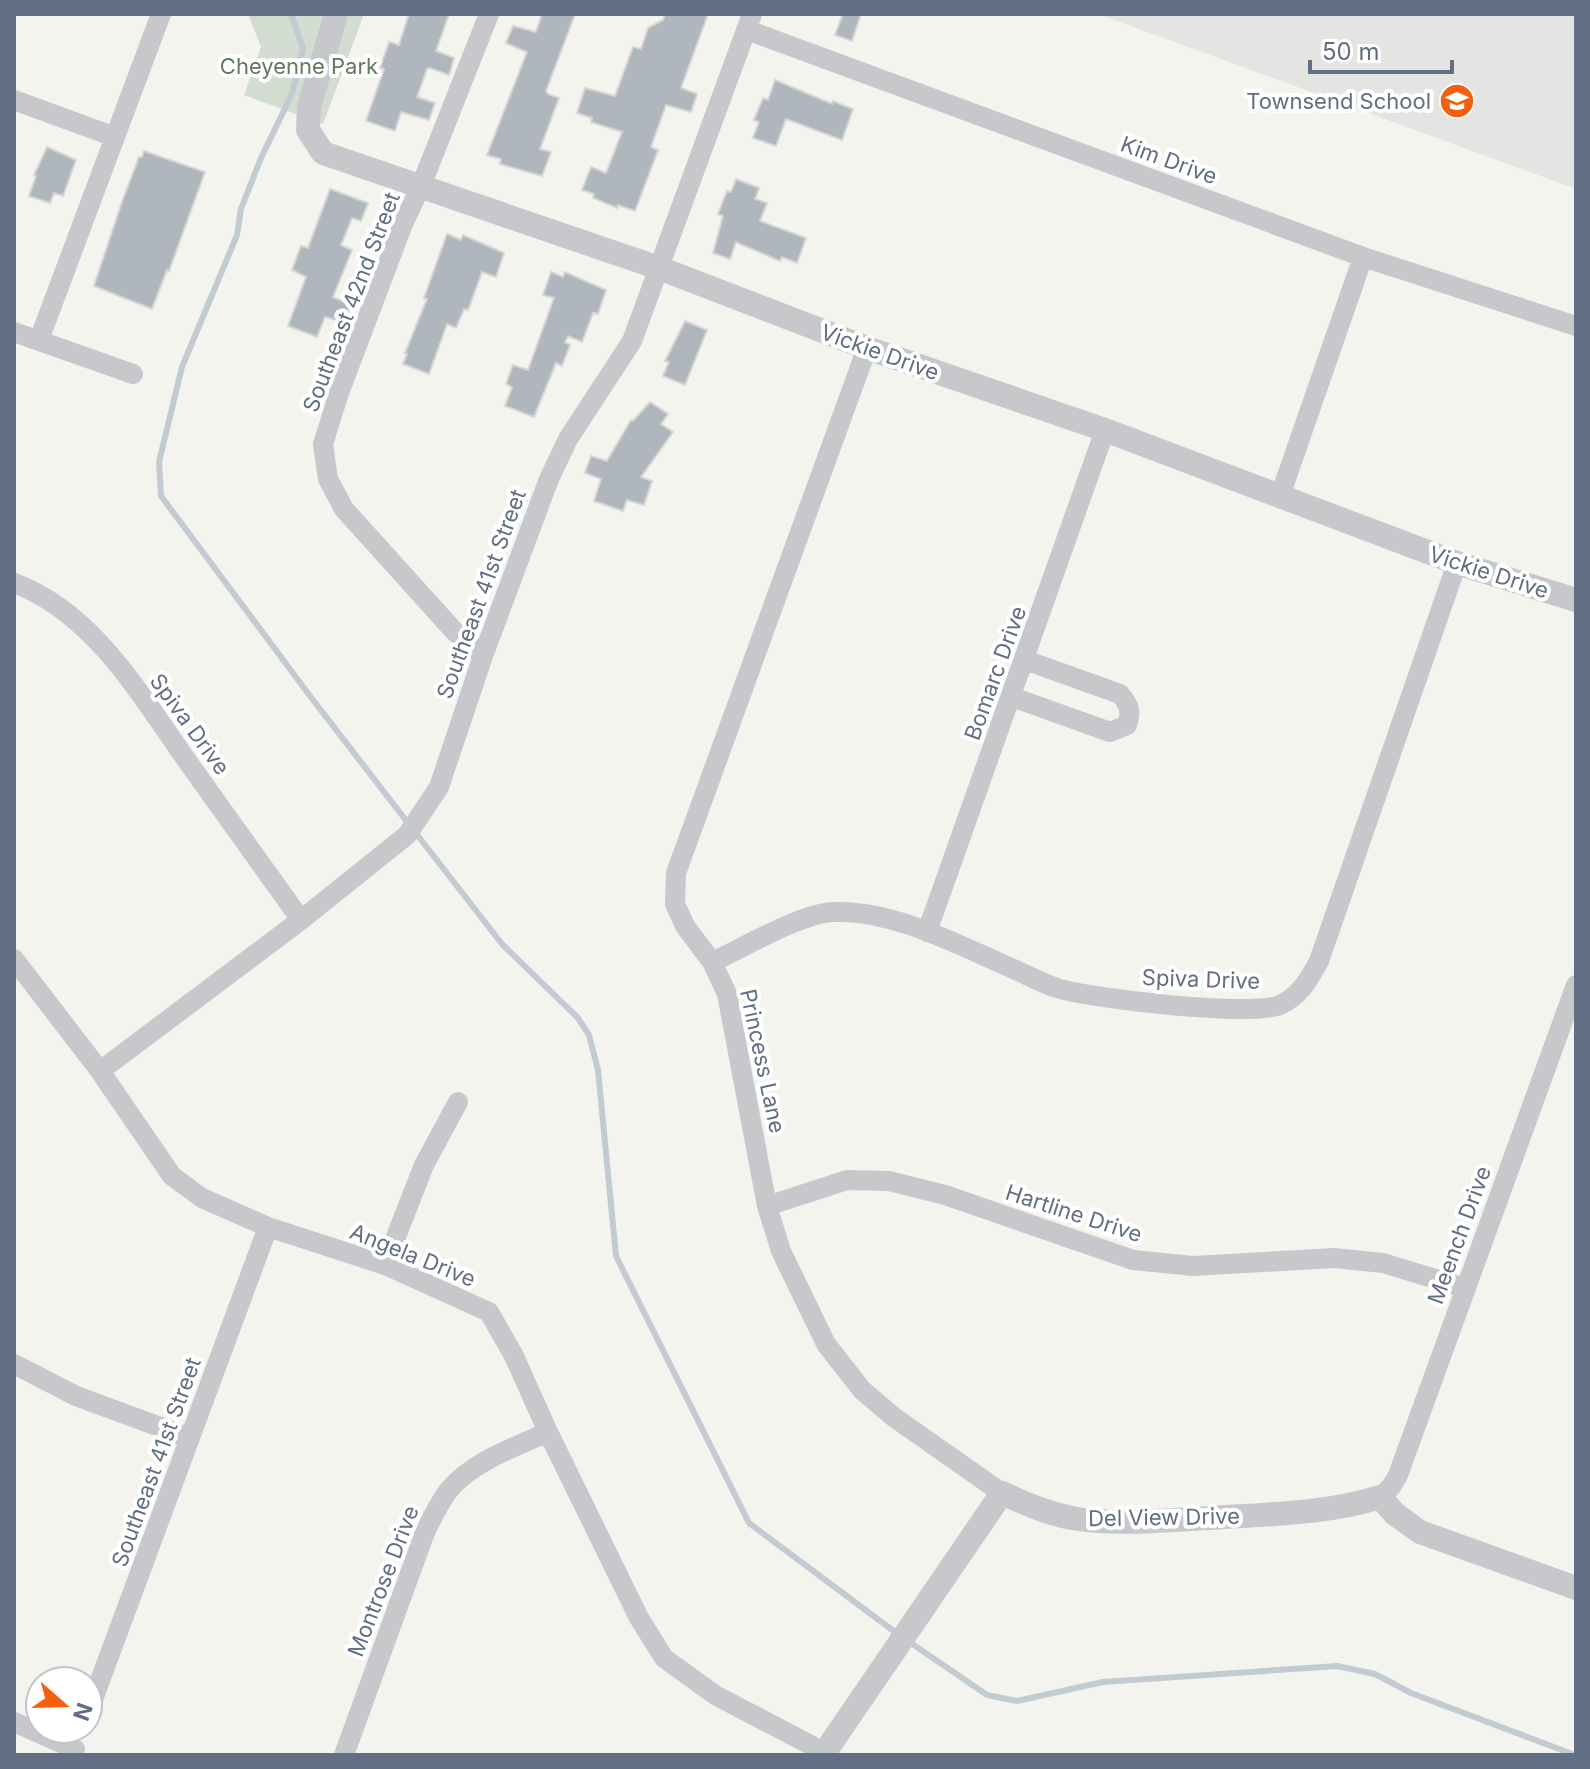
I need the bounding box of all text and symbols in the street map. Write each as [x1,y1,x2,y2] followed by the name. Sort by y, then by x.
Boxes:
[1310,24,1452,74] scale bar
[1322,37,1380,66] text: 50 m
[220,53,378,79] park label: Cheyenne Park
[1438,82,1476,120] school or university icon: Townsend School
[1246,88,1431,114] place label: Townsend School
[1117,131,1221,189] street label: Kim Drive
[297,188,405,416] street label: Southeast 42nd Street
[817,319,943,385] street label: Vickie Drive
[431,486,531,702] street label: Southeast 41st Street
[1426,540,1552,604] street label: Vickie Drive
[959,603,1031,743] street label: Bomarc Drive
[145,669,235,779] street label: Spiva Drive
[1141,964,1261,994] street label: Spiva Drive
[735,987,791,1135] street label: Princess Lane
[1422,1162,1496,1308] street label: Meench Drive
[1003,1179,1145,1247] street label: Hartline Drive
[346,1218,480,1292] street label: Angela Drive
[106,1354,206,1570] street label: Southeast 41st Street
[342,1502,424,1660] street label: Montrose Drive
[1088,1503,1240,1531] street label: Del View Drive
[24,1665,104,1745] north arrow
[68,1700,98,1724] text: N

